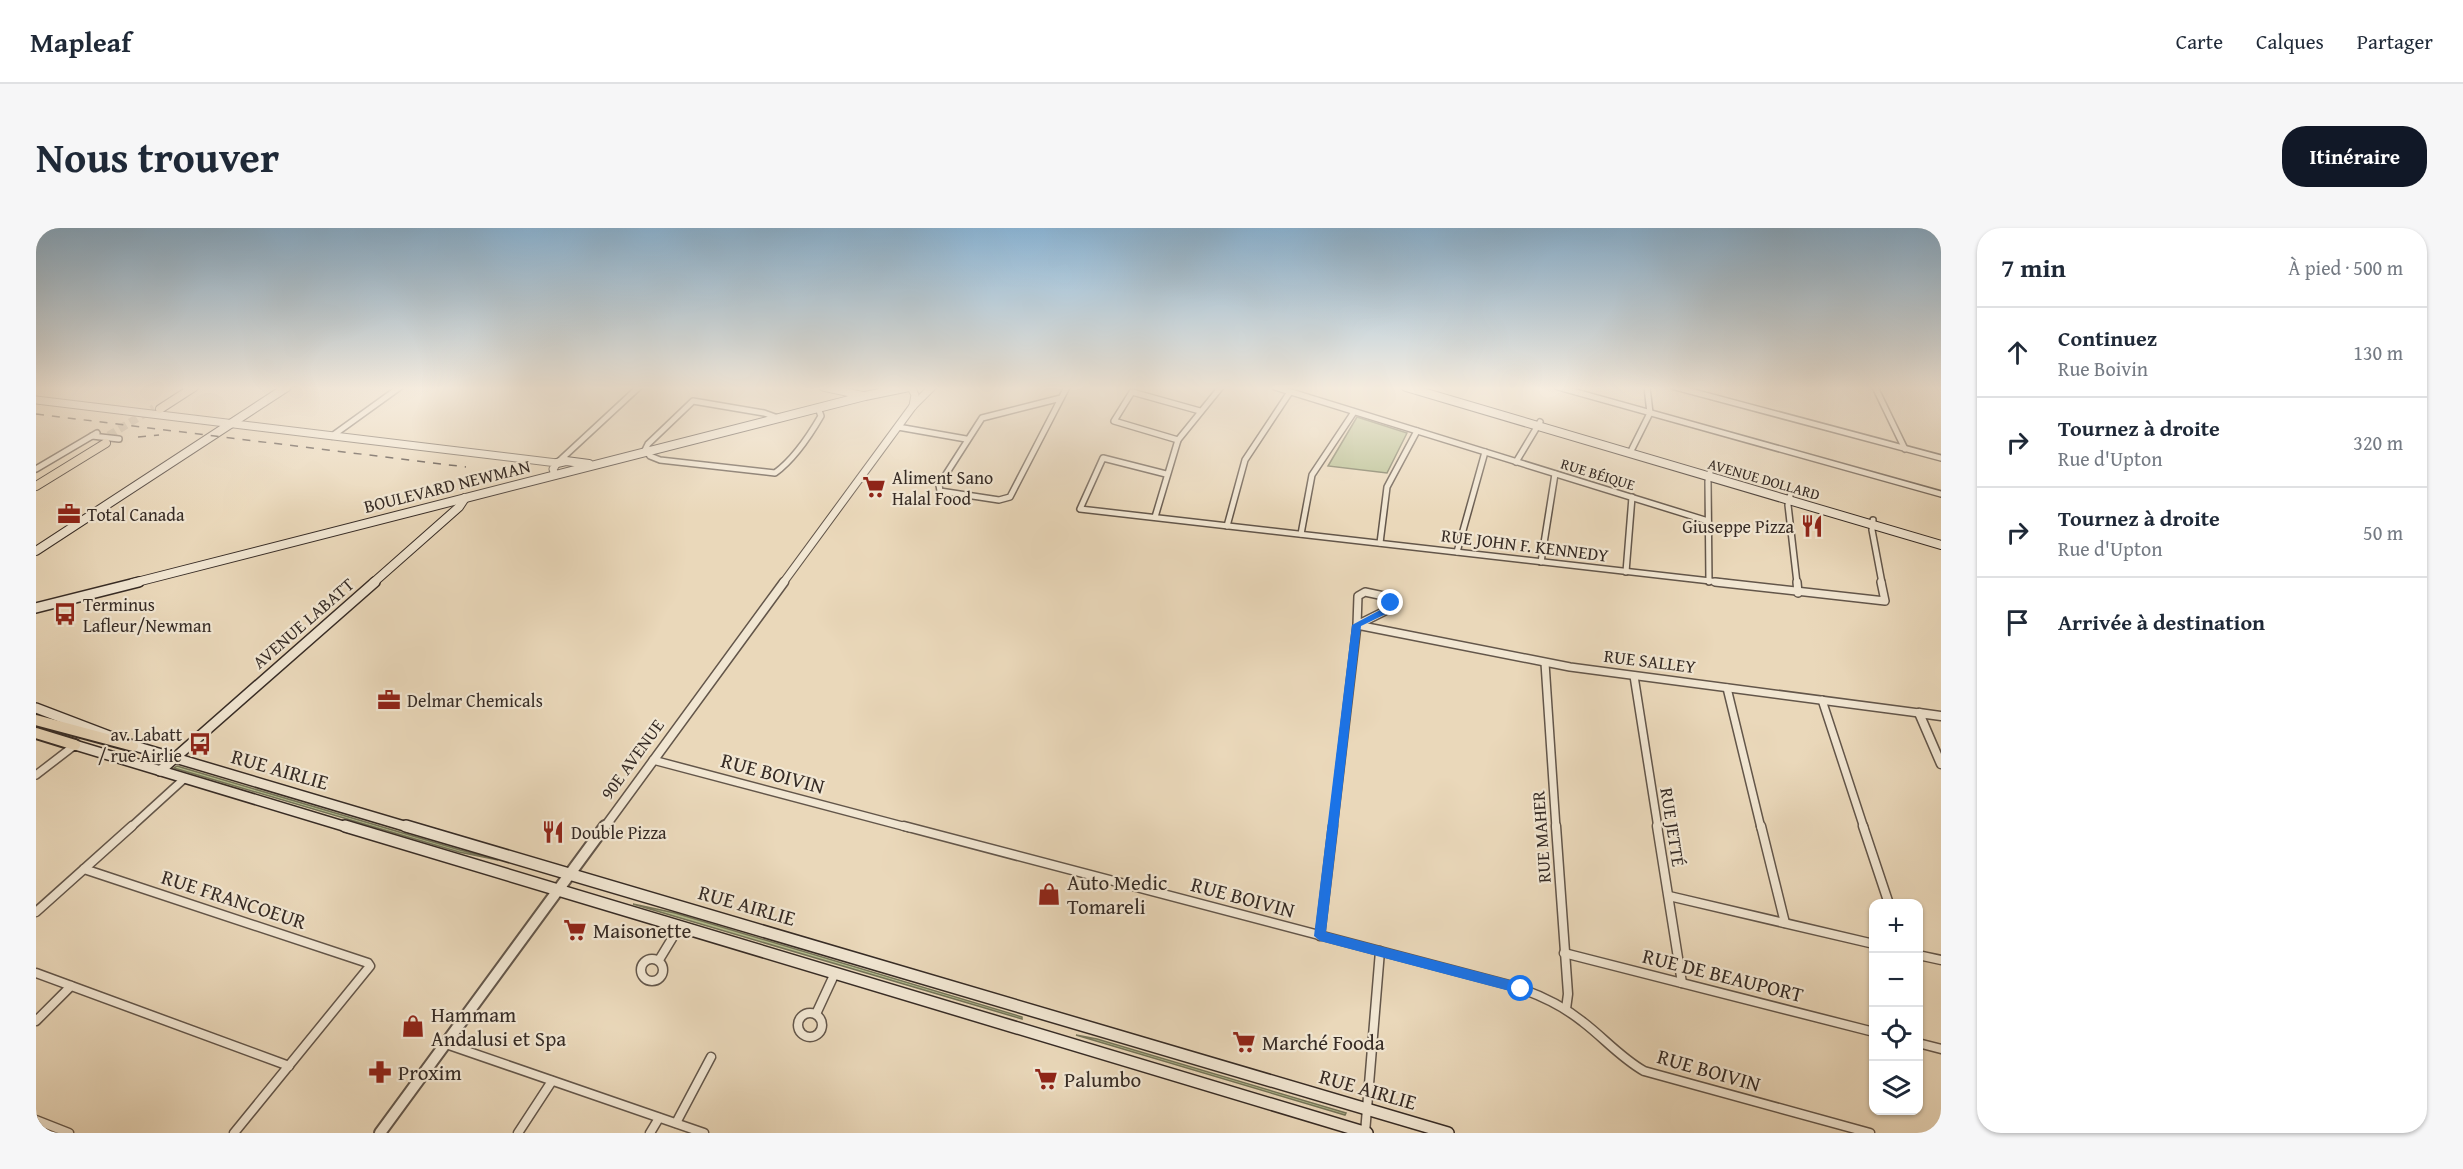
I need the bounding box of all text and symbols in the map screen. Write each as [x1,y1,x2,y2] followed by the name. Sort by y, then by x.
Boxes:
[30,21,131,62] text: Mapleaf
[2176,26,2223,57] text: Carte
[2256,26,2324,57] text: Calques
[2357,26,2433,57] text: Partager
[36,126,279,187] text: Nous trouver
[2282,126,2427,187] button: Itinéraire
[2001,248,2066,287] text: 7 min
[2288,253,2403,282] text: À pied · 500 m
[2058,322,2157,354] text: Continuez
[2001,336,2034,369] icon: ahead
[2353,338,2403,367] text: 130 m
[2058,354,2148,383] text: Rue Boivin
[2058,412,2220,444] text: Tournez à droite
[2001,426,2034,459] icon: right
[2353,428,2403,457] text: 320 m
[2058,444,2162,473] text: Rue d'Upton
[361,452,533,520] street label: BOULEVARD NEWMAN
[1558,453,1638,495] street label: RUE BÉIQUE
[1706,453,1822,505] street label: AVENUE DOLLARD
[892,464,993,512] place label: Aliment Sano Halal Food
[861,474,887,500] supermarket icon: Aliment Sano Halal Food
[56,501,82,527] office icon: Total Canada
[87,501,185,528] place label: Total Canada
[2058,502,2220,534] text: Tournez à droite
[1682,513,1794,540] place label: Giuseppe Pizza
[1799,513,1825,539] restaurant icon: Giuseppe Pizza
[2001,516,2034,549] icon: right
[2363,518,2403,547] text: 50 m
[1440,521,1610,569] street label: RUE JOHN F. KENNEDY
[2058,534,2162,563] text: Rue d'Upton
[246,571,360,675] street label: AVENUE LABATT
[1377,589,1403,615] route end
[83,591,212,639] place label: Terminus Lafleur/Newman
[52,601,78,627] bus stop icon: Terminus Lafleur/Newman
[2001,606,2034,639] icon: arrive
[2058,606,2265,638] text: Arrivée à destination
[1602,642,1698,680] street label: RUE SALLEY
[376,687,402,713] office icon: Delmar Chemicals
[407,687,543,714] place label: Delmar Chemicals
[594,713,670,805] street label: 90E AVENUE
[98,721,183,769] place label: av. Labatt / rue Airlie
[187,731,213,757] bus stop icon: av. Labatt / rue Airlie
[228,740,333,798] street label: RUE AIRLIE
[718,744,829,802] street label: RUE BOIVIN
[1653,786,1693,868] street label: RUE JETTÉ
[1524,789,1558,884] street label: RUE MAHER
[540,819,566,845] restaurant icon: Double Pizza
[571,819,667,846] place label: Double Pizza
[158,861,311,937] street label: RUE FRANCOEUR
[1067,867,1167,922] place label: Auto Medic Tomareli
[1188,868,1299,926] street label: RUE BOIVIN
[695,876,800,934] street label: RUE AIRLIE
[1036,881,1062,907] shop icon: Auto Medic Tomareli
[1869,899,1923,1115] map controls
[1869,899,1923,953] button: +
[593,915,692,946] place label: Maisonette
[562,917,588,943] supermarket icon: Maisonette
[1639,940,1807,1010] street label: RUE DE BEAUPORT
[1869,953,1923,1007] button: −
[1507,975,1533,1001] route start
[431,999,566,1054] place label: Hammam Andalusi et Spa
[1869,1007,1923,1061] button: locate
[400,1013,426,1039] shop icon: Hammam Andalusi et Spa
[1262,1027,1385,1058] place label: Marché Fooda
[1231,1029,1257,1055] supermarket icon: Marché Fooda
[1654,1040,1765,1100] street label: RUE BOIVIN
[398,1057,462,1088] place label: Proxim
[367,1059,393,1085] pharmacy icon: Proxim
[1316,1060,1421,1118] street label: RUE AIRLIE
[1869,1061,1923,1115] button: layers
[1064,1064,1141,1095] place label: Palumbo
[1033,1066,1059,1092] supermarket icon: Palumbo

